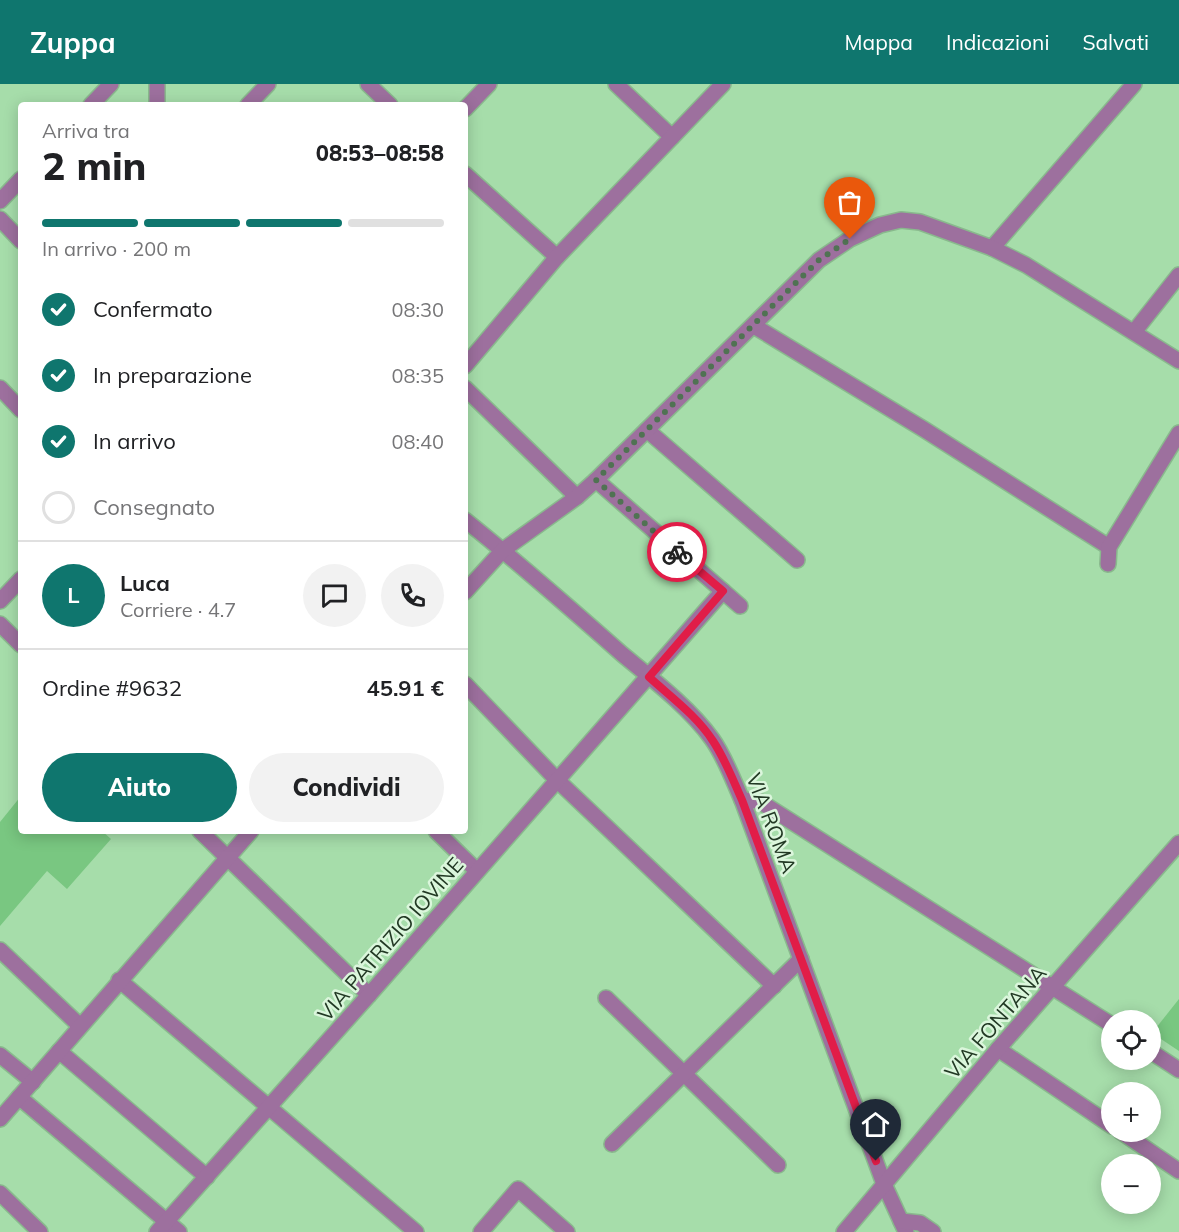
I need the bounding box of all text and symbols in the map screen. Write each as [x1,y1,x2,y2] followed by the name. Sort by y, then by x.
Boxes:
[30,25,116,60] text: Zuppa
[845,29,913,55] text: Mappa
[946,29,1049,55] text: Indicazioni
[1082,29,1149,55] text: Salvati
[42,118,130,143] text: Arriva tra
[316,139,444,167] text: 08:53–08:58
[42,141,147,190] text: 2 min
[824,177,875,239] pin
[833,186,866,219] icon: bag
[42,236,191,261] text: In arrivo · 200 m
[42,293,75,326] icon: check
[93,295,212,323] text: Confermato
[391,297,444,322] text: 08:30
[42,359,75,392] icon: check
[93,361,252,389] text: In preparazione
[391,363,444,388] text: 08:35
[42,425,75,458] icon: check
[93,427,176,455] text: In arrivo
[391,429,444,454] text: 08:40
[93,493,215,521] text: Consegnato
[647,522,707,582] courier
[661,536,694,569] icon: bike
[303,564,366,627] button: chat
[381,564,444,627] button: phone
[120,569,170,597] text: Luca
[67,581,80,609] text: L
[120,597,236,622] text: Corriere · 4.7
[42,674,182,702] text: Ordine #9632
[367,674,444,702] text: 45.91 €
[42,753,237,822] button: Aiuto
[249,753,444,822] button: Condividi
[741,769,803,877] street label: VIA ROMA
[312,852,468,1026] street label: VIA PATRIZIO IOVINE
[939,959,1052,1084] street label: VIA FONTANA
[1101,1010,1161,1214] map controls
[1101,1010,1161,1070] button: locate
[1101,1082,1161,1142] button: +
[850,1099,901,1161] pin
[859,1108,892,1141] icon: home
[1101,1154,1161,1214] button: −

